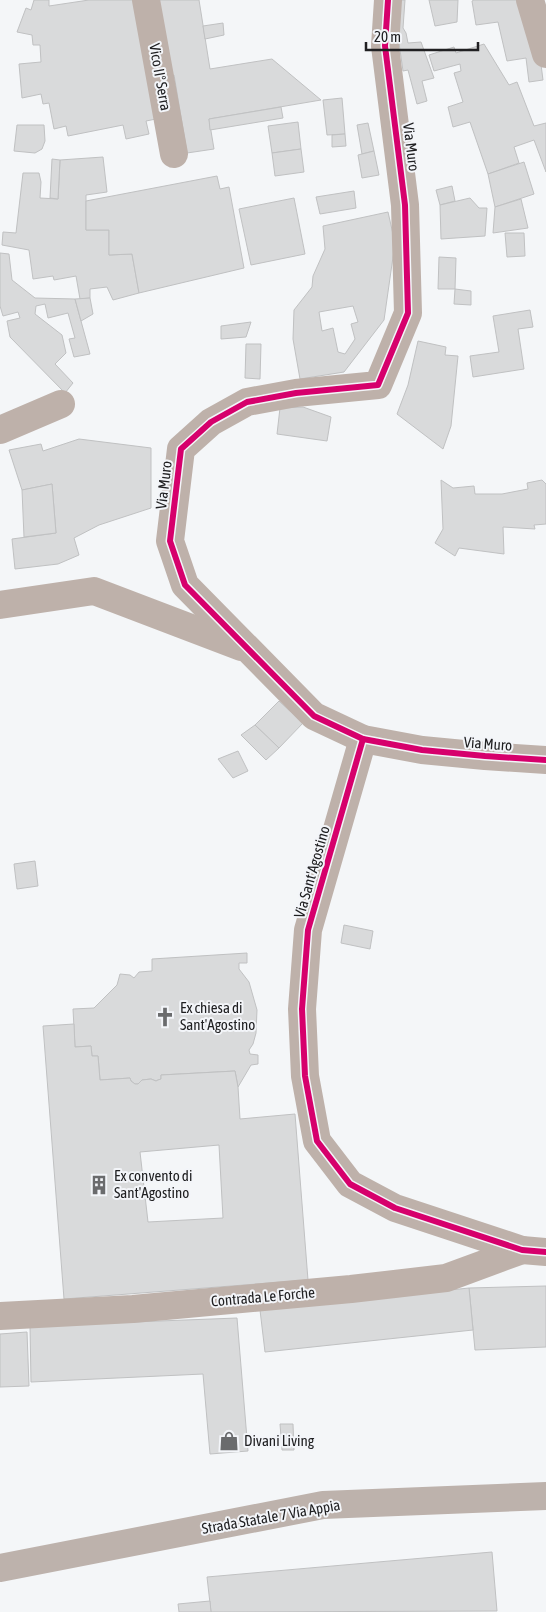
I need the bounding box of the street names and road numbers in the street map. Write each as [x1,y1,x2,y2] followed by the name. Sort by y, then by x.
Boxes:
[146,42,175,112] street label: Vico II° Serra
[400,122,423,172] street label: Via Muro
[152,460,175,510] street label: Via Muro
[463,733,513,754] street label: Via Muro
[290,824,333,920] street label: Via Sant'Agostino
[210,1283,316,1310] street label: Contrada Le Forche
[200,1496,342,1537] street label: Strada Statale 7 Via Appia

